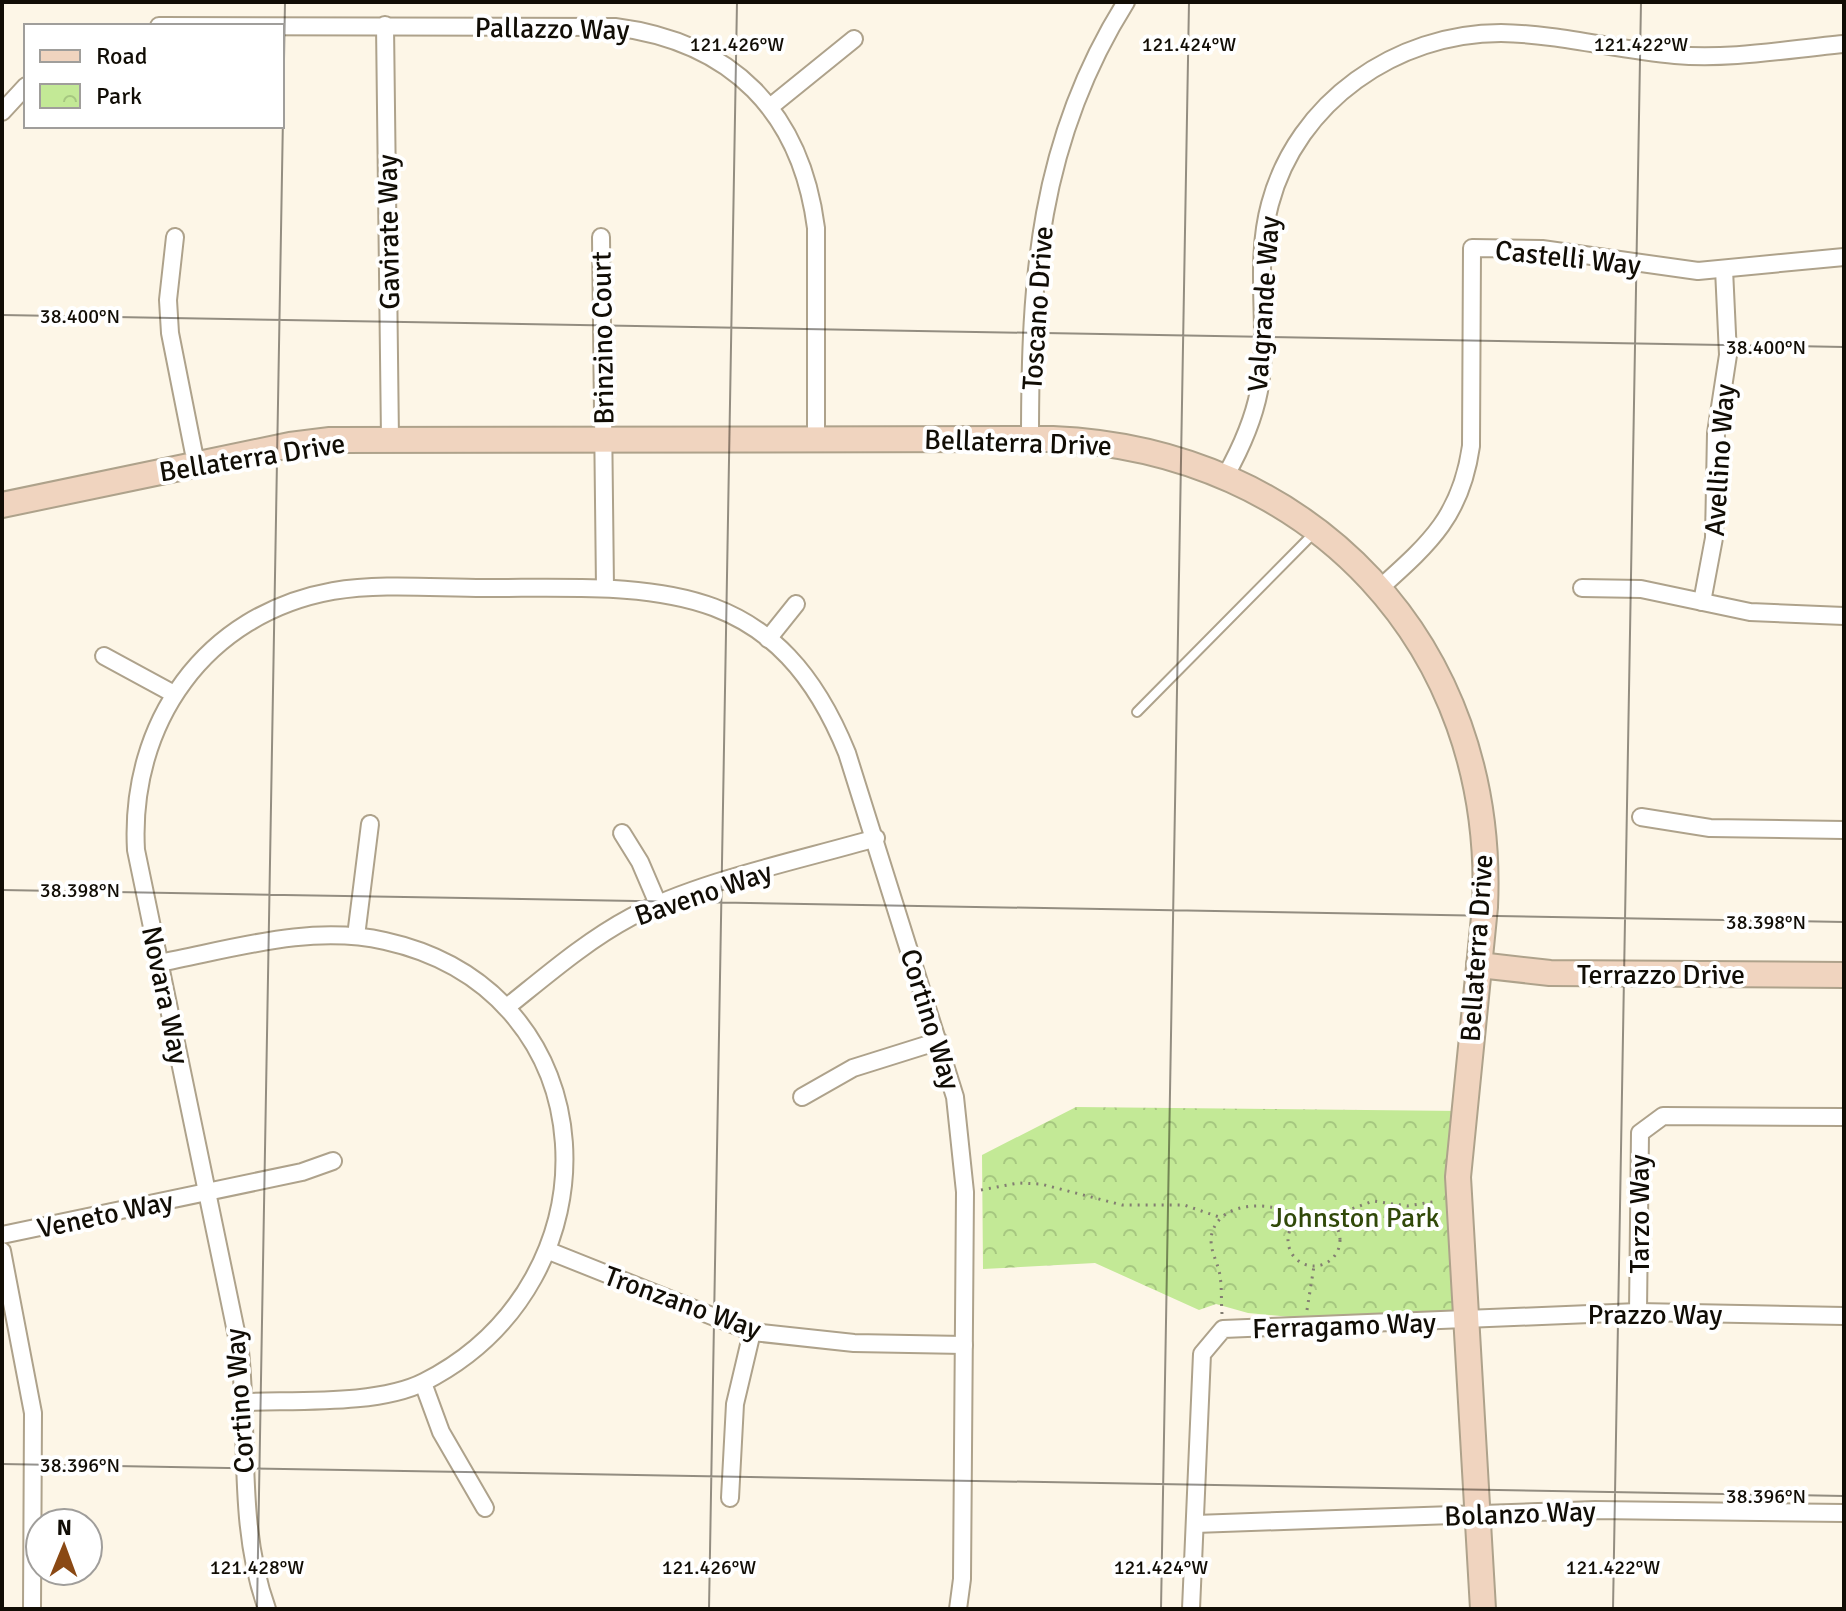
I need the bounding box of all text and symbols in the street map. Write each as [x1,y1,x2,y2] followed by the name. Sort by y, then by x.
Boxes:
[474,11,630,47] street label: Pallazzo Way
[24,24,284,128] legend
[690,32,784,57] text: 121.426°W
[1142,32,1236,57] text: 121.424°W
[1594,32,1688,57] text: 121.422°W
[96,41,147,71] text: Road
[96,81,142,111] text: Park
[371,154,407,310] street label: Gavirate Way
[1241,215,1287,393] street label: Valgrande Way
[1015,225,1061,391] street label: Toscano Drive
[1493,233,1642,283] street label: Castelli Way
[584,251,622,425] street label: Brinzino Court
[40,304,120,329] text: 38.400°N
[1726,335,1806,360] text: 38.400°N
[1698,383,1742,537] street label: Avellino Way
[923,423,1112,463] street label: Bellaterra Drive
[157,426,348,489] street label: Bellaterra Drive
[1453,853,1501,1043] street label: Bellaterra Drive
[630,855,776,933] street label: Baveno Way
[40,878,120,903] text: 38.398°N
[1726,910,1806,935] text: 38.398°N
[134,923,196,1067] street label: Novara Way
[893,945,968,1094] street label: Cortino Way
[1577,958,1745,992] street label: Terrazzo Drive
[1623,1155,1657,1273] street label: Tarzo Way
[34,1184,176,1246] street label: Veneto Way
[1270,1201,1440,1235] park label: Johnston Park
[600,1259,766,1347] street label: Tronzano Way
[1588,1298,1722,1332] street label: Prazzo Way
[1251,1306,1437,1346] street label: Ferragamo Way
[218,1327,262,1475] street label: Cortino Way
[40,1453,120,1478] text: 38.396°N
[1726,1484,1806,1509] text: 38.396°N
[1444,1494,1596,1534] street label: Bolanzo Way
[24,1507,104,1587] north arrow
[56,1514,72,1541] text: N
[210,1555,304,1580] text: 121.428°W
[662,1555,756,1580] text: 121.426°W
[1114,1555,1208,1580] text: 121.424°W
[1566,1555,1660,1580] text: 121.422°W

